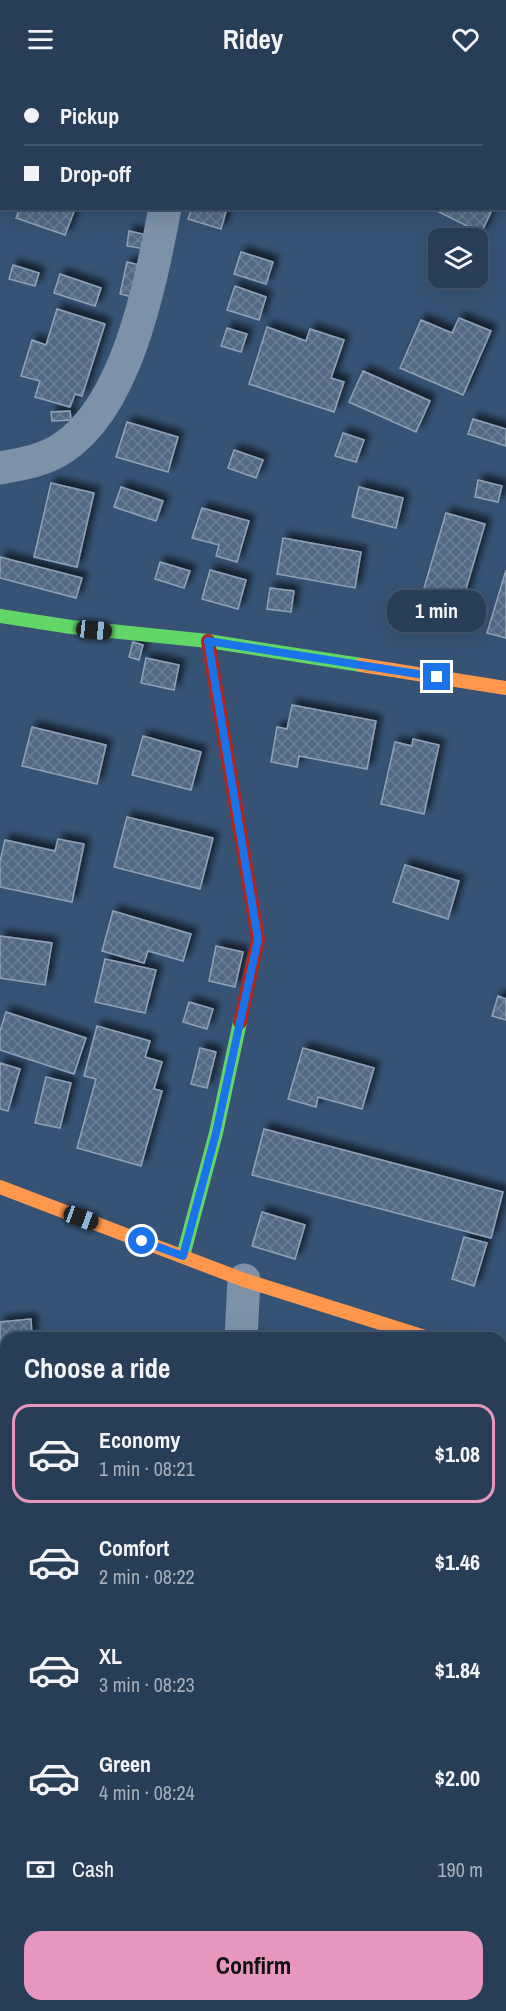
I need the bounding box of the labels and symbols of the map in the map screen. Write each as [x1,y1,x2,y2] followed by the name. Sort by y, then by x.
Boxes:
[388,590,486,632] callout: 1 min
[75,619,113,641] car
[423,663,450,690] route end
[61,1203,101,1233] car
[128,1227,155,1254] route start

